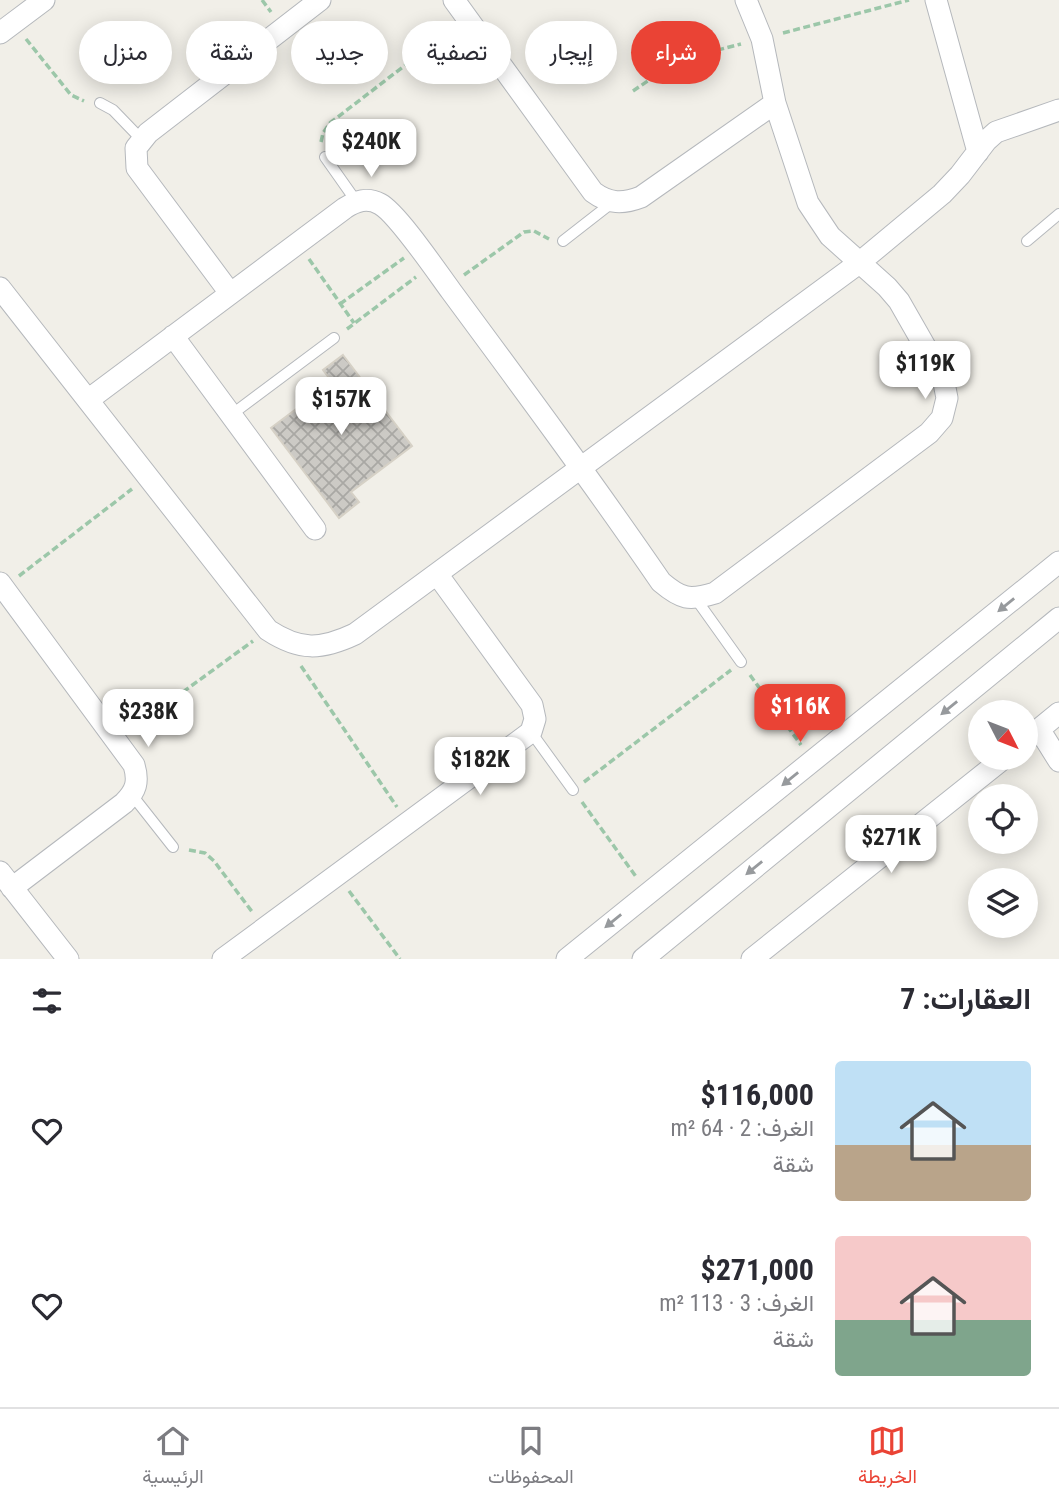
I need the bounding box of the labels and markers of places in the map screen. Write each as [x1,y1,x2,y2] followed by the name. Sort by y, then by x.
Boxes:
[322,120,420,179] pin: $240K
[876,342,974,401] pin: $119K
[292,378,390,437] pin: $157K
[751,684,849,744] pin: $116K
[99,690,197,749] pin: $238K
[431,738,529,797] pin: $182K
[842,816,940,875] pin: $271K

